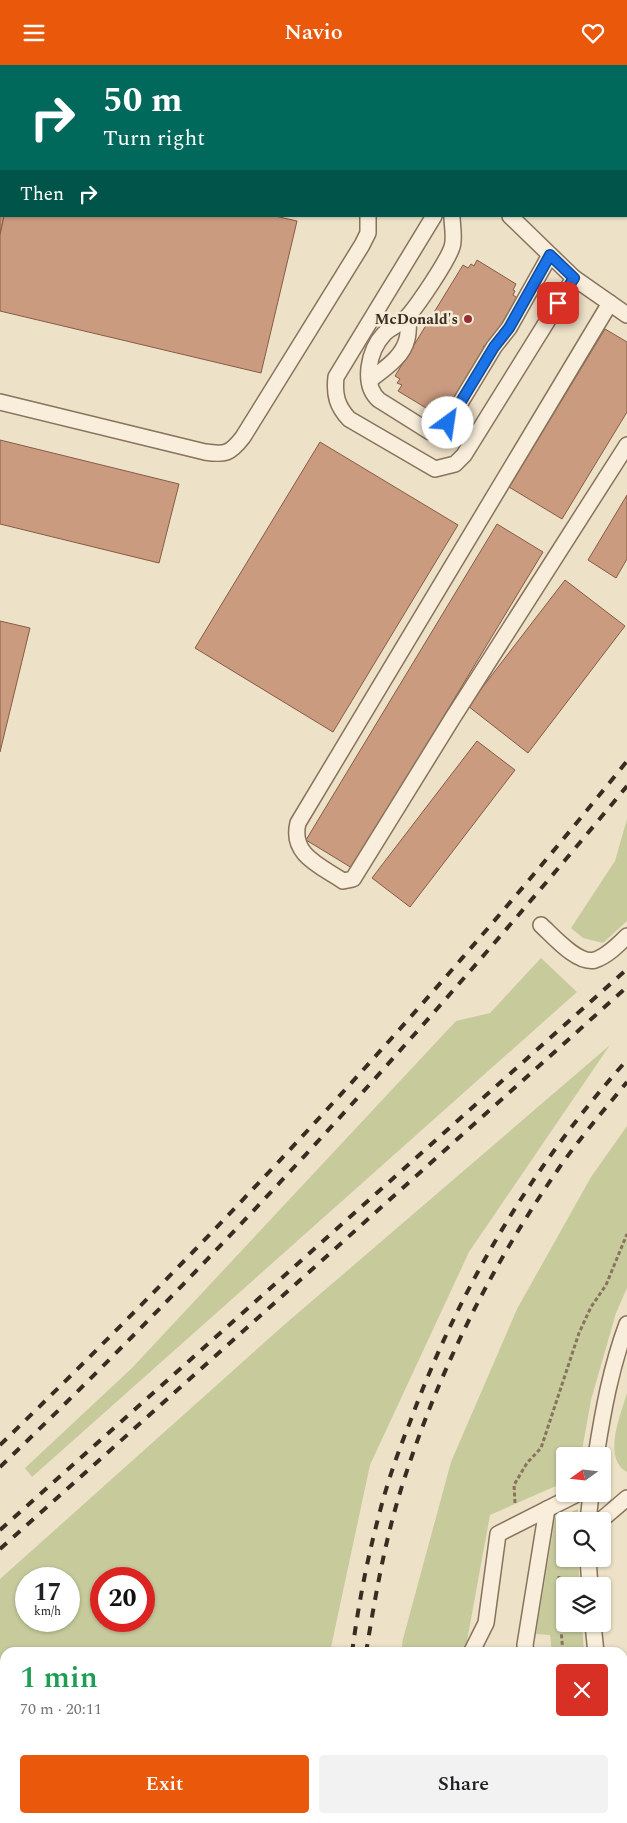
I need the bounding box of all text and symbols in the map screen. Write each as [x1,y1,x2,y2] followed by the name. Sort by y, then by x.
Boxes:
[284,16,343,49] text: Navio
[20,19,48,47] icon: menu
[579,19,607,47] icon: heart
[103,74,183,127] text: 50 m
[20,85,85,150] icon: right
[103,122,205,155] text: Turn right
[20,180,64,209] text: Then
[74,180,102,208] icon: right
[537,282,579,324] pin
[544,289,572,317] icon: arrive
[375,308,458,331] place label: McDonald's
[462,313,474,325] marker: McDonald's
[421,396,473,448] position arrow
[556,1447,611,1503] north arrow
[556,1447,611,1632] map controls
[556,1512,611,1567] button: search
[90,1567,155,1632] speed limit sign: 20
[33,1574,62,1612] text: 17
[556,1577,611,1632] button: layers
[34,1602,61,1621] text: km/h
[20,1655,98,1701] text: 1 min
[556,1664,608,1716] button: close
[20,1697,102,1721] text: 70 m · 20:11
[20,1755,309,1813] button: Exit
[319,1755,608,1813] button: Share

